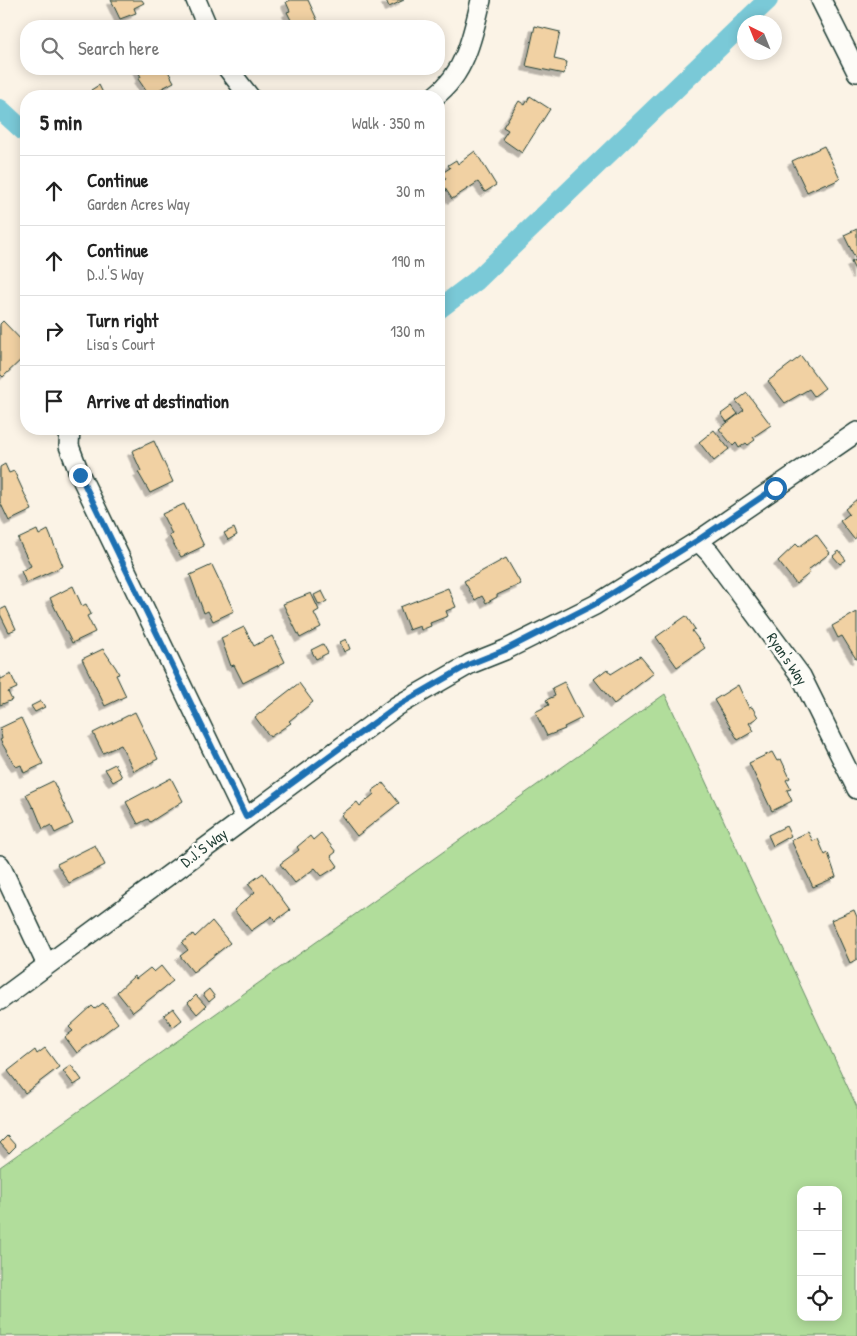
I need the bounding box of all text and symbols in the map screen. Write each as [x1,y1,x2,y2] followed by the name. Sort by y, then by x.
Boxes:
[737,15,782,60] north arrow
[20,20,445,75] search box
[38,34,66,62] icon: search
[78,35,159,61] text: Search here
[40,108,82,137] text: 5 min
[352,112,425,134] text: Walk · 350 m
[87,167,148,193] text: Continue
[40,177,68,205] icon: ahead
[396,180,425,202] text: 30 m
[87,193,190,215] text: Garden Acres Way
[87,237,148,263] text: Continue
[40,247,68,275] icon: ahead
[392,250,425,272] text: 190 m
[87,263,144,285] text: D.J.'S Way
[87,307,158,333] text: Turn right
[40,317,68,345] icon: right
[390,320,425,342] text: 130 m
[87,333,155,355] text: Lisa's Court
[40,387,68,415] icon: arrive
[87,388,229,414] text: Arrive at destination
[69,464,92,487] route end
[764,477,787,500] route start
[762,628,813,689] street label: Ryan's Way
[176,823,231,872] street label: D.J.'S Way
[797,1186,842,1321] map controls
[797,1186,842,1231] button: +
[797,1231,842,1276] button: −
[797,1276,842,1321] button: locate

